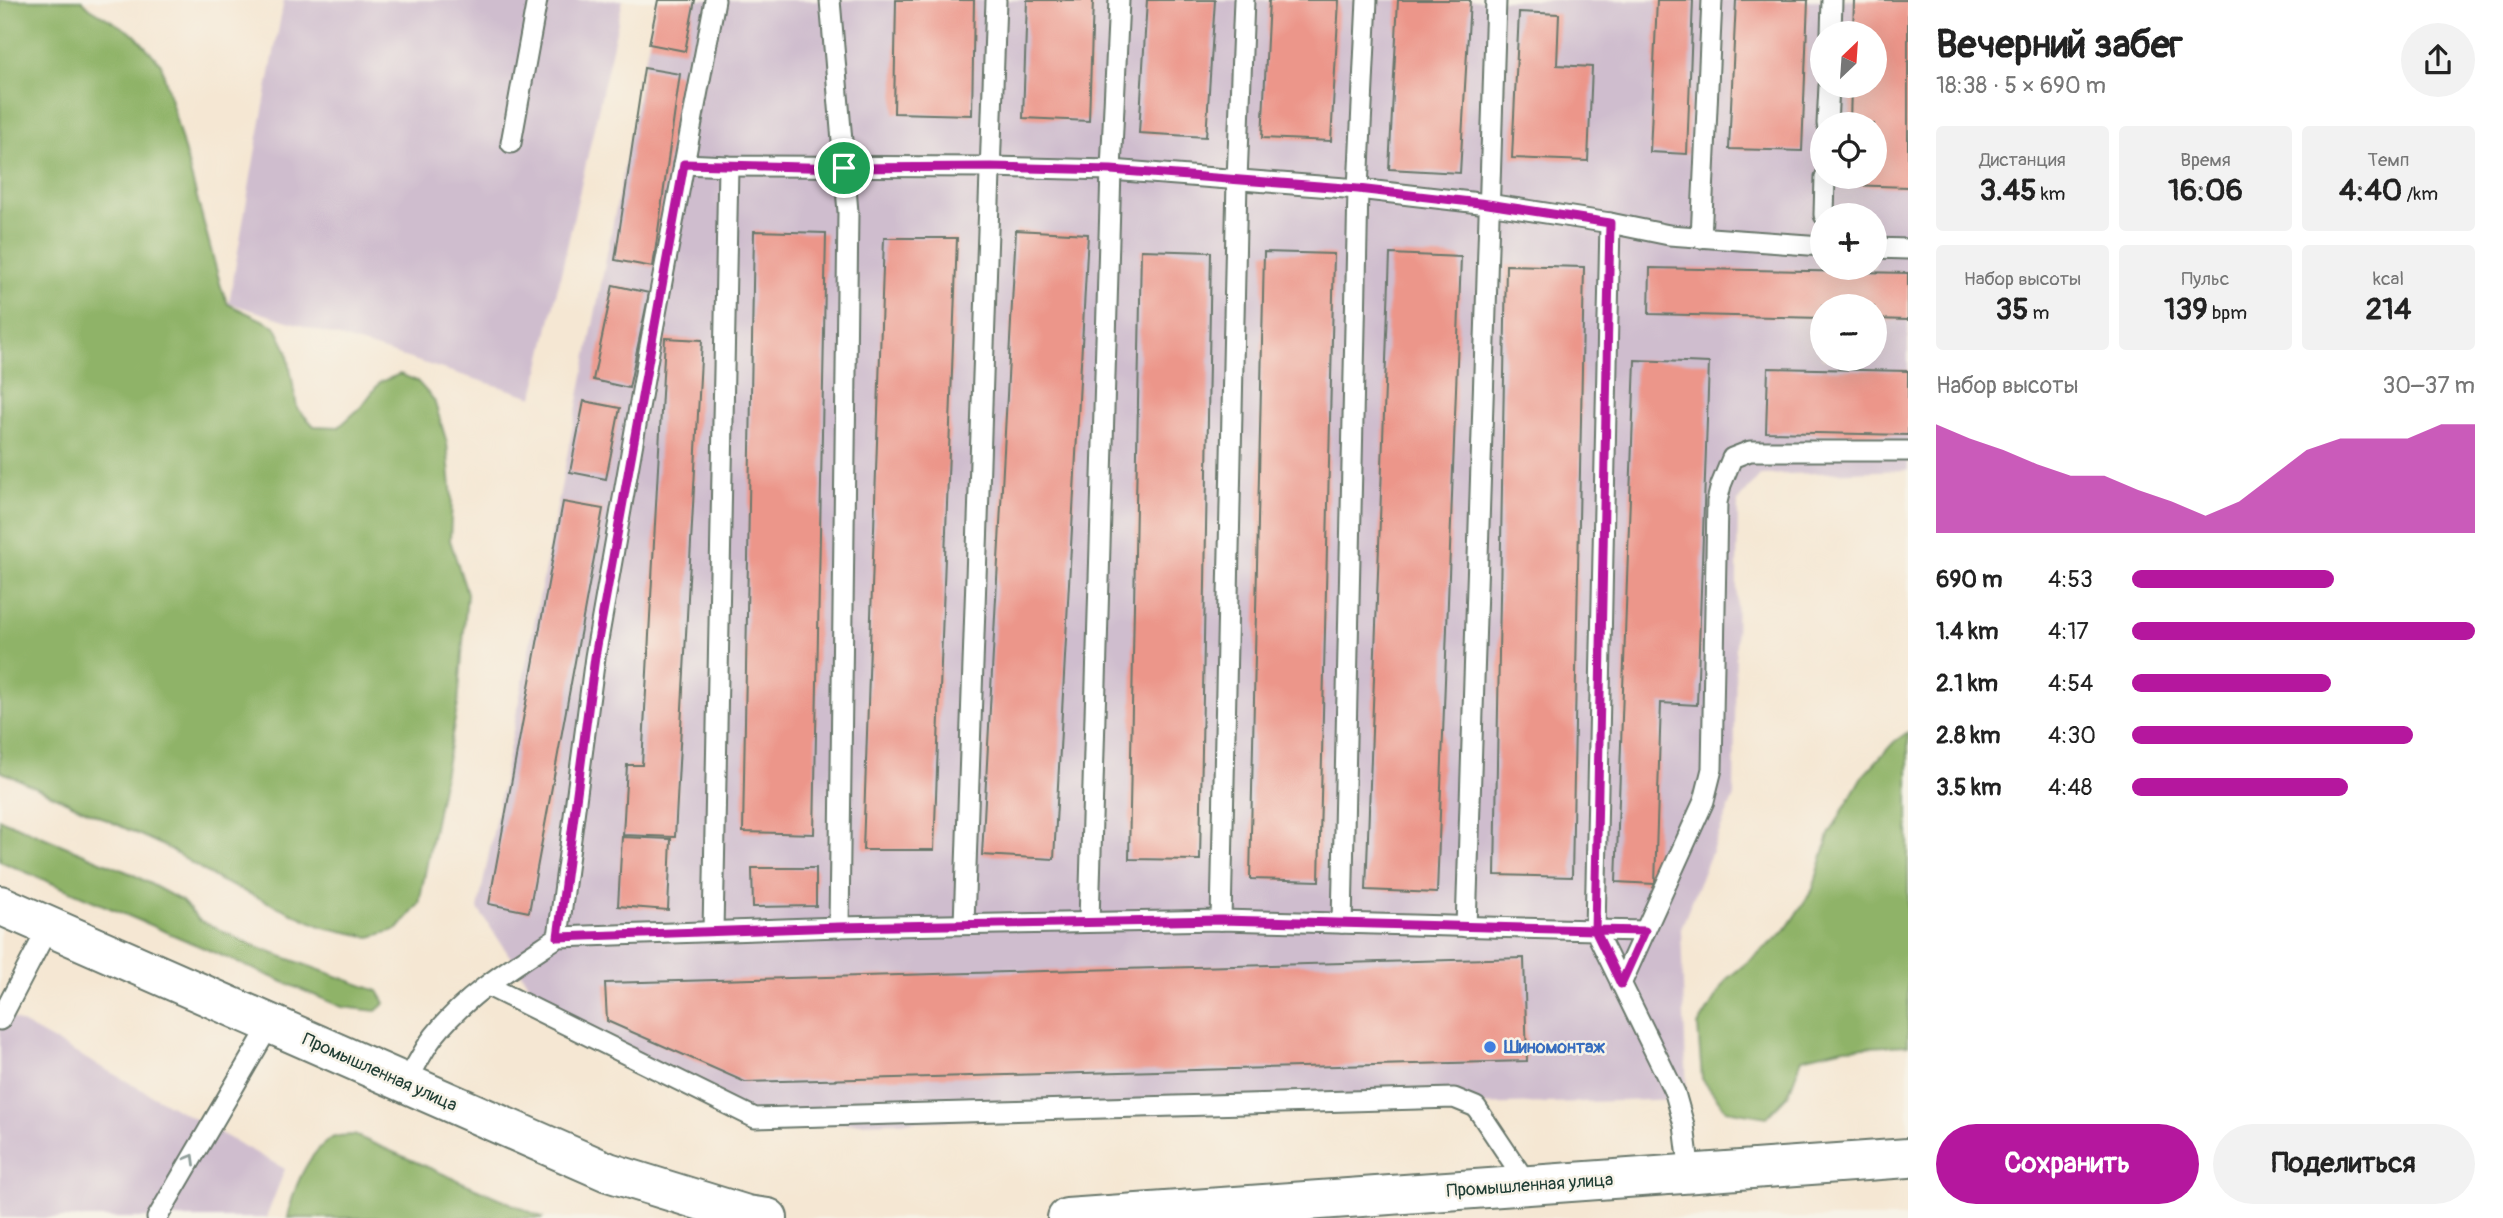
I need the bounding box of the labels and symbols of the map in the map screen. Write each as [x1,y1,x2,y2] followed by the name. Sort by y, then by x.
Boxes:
[1810,21,1886,98] north arrow
[814,138,874,198] pin
[299,1028,461,1117] street label: Промышленная улица
[1503,1036,1605,1059] place label: Шиномонтаж
[1482,1039,1498,1055] marker: Шиномонтаж
[183,1154,196,1166] one-way arrow
[1446,1168,1614,1203] street label: Промышленная улица

